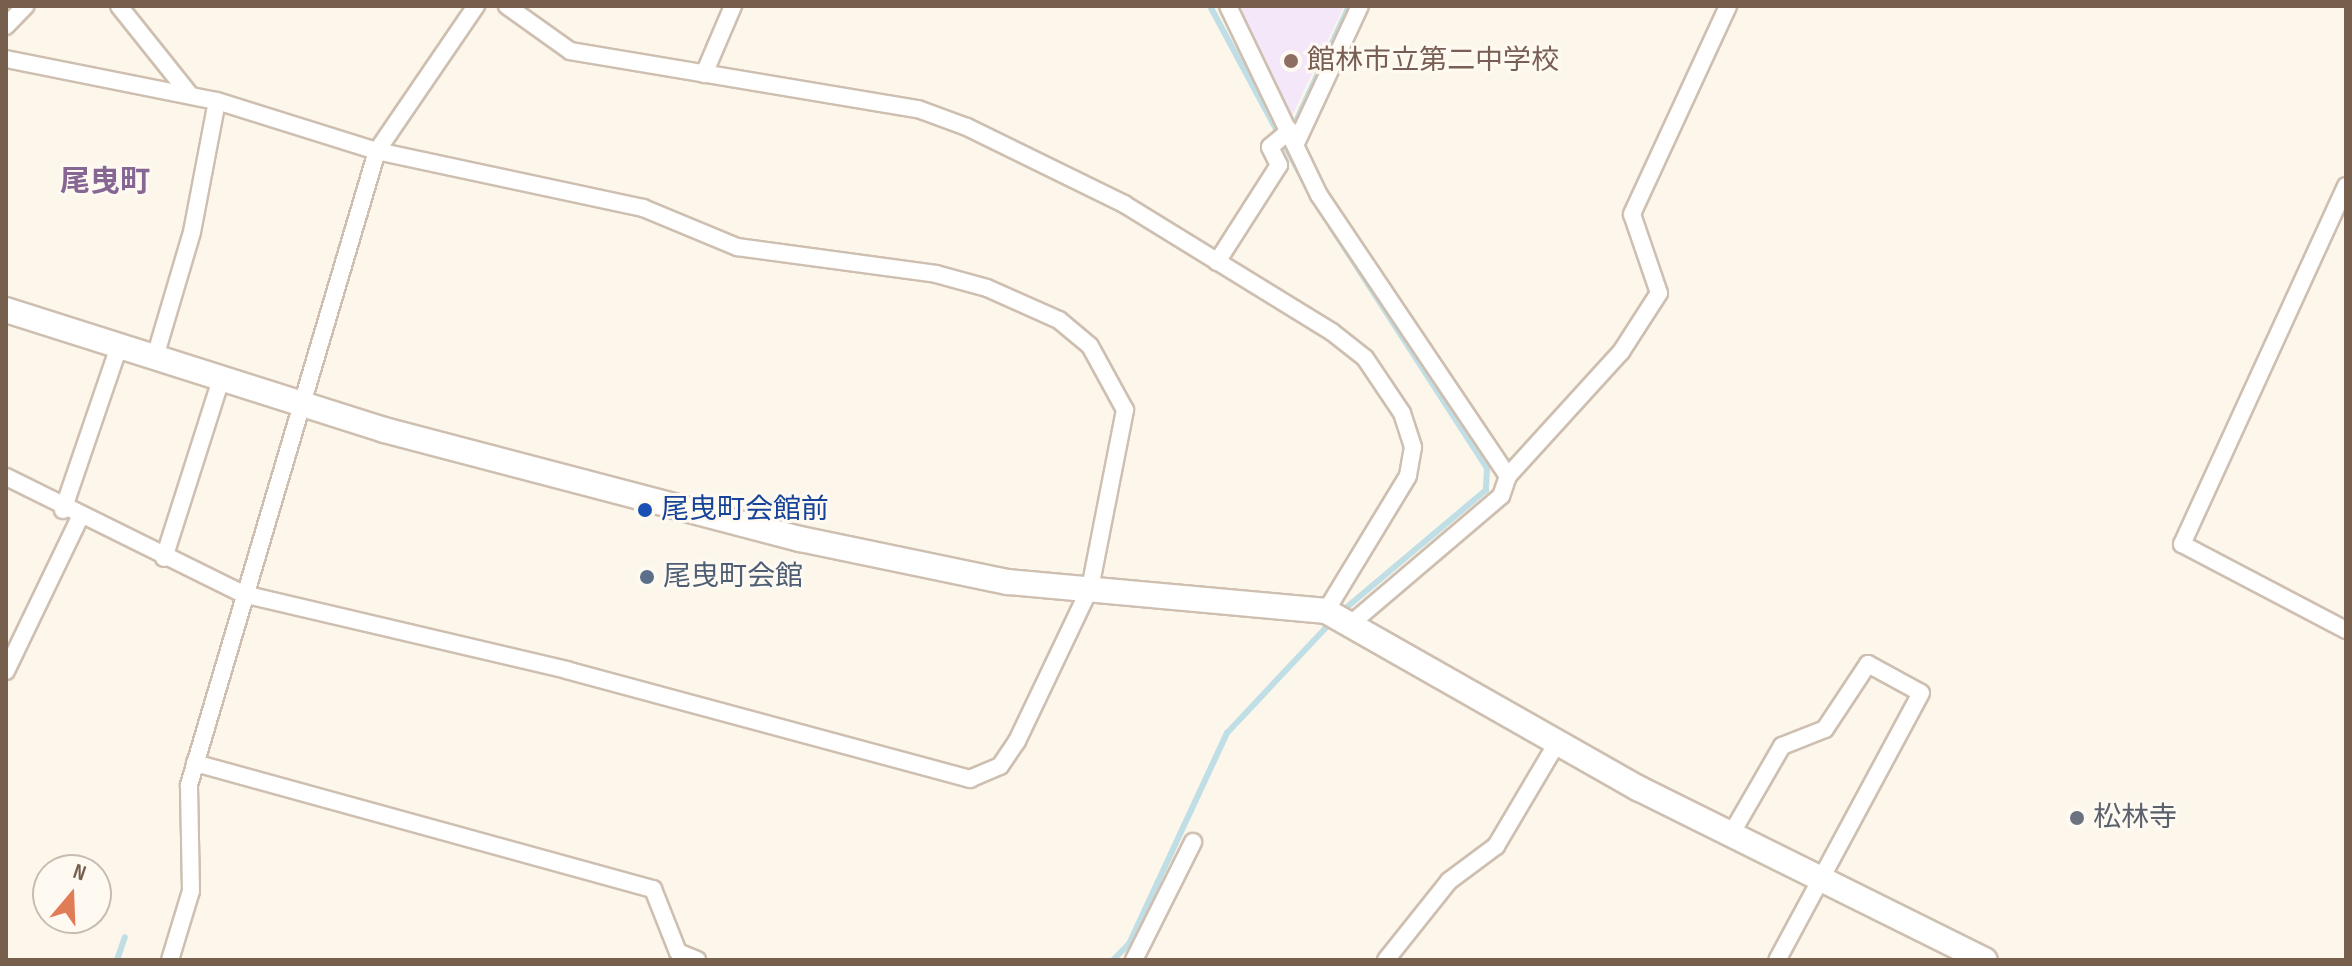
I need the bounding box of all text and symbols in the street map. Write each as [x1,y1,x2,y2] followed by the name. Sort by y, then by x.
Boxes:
[1307,44,1559,78] place label: 館林市立第二中学校
[1282,52,1300,70] marker: 館林市立第二中学校
[60,164,150,200] district label: 尾曳町
[661,493,829,527] place label: 尾曳町会館前
[636,501,654,519] marker: 尾曳町会館前
[663,560,803,594] place label: 尾曳町会館
[638,568,656,586] marker: 尾曳町会館
[2093,801,2177,835] place label: 松林寺
[2068,809,2086,827] marker: 松林寺
[32,854,112,934] north arrow
[69,858,89,887] text: N

